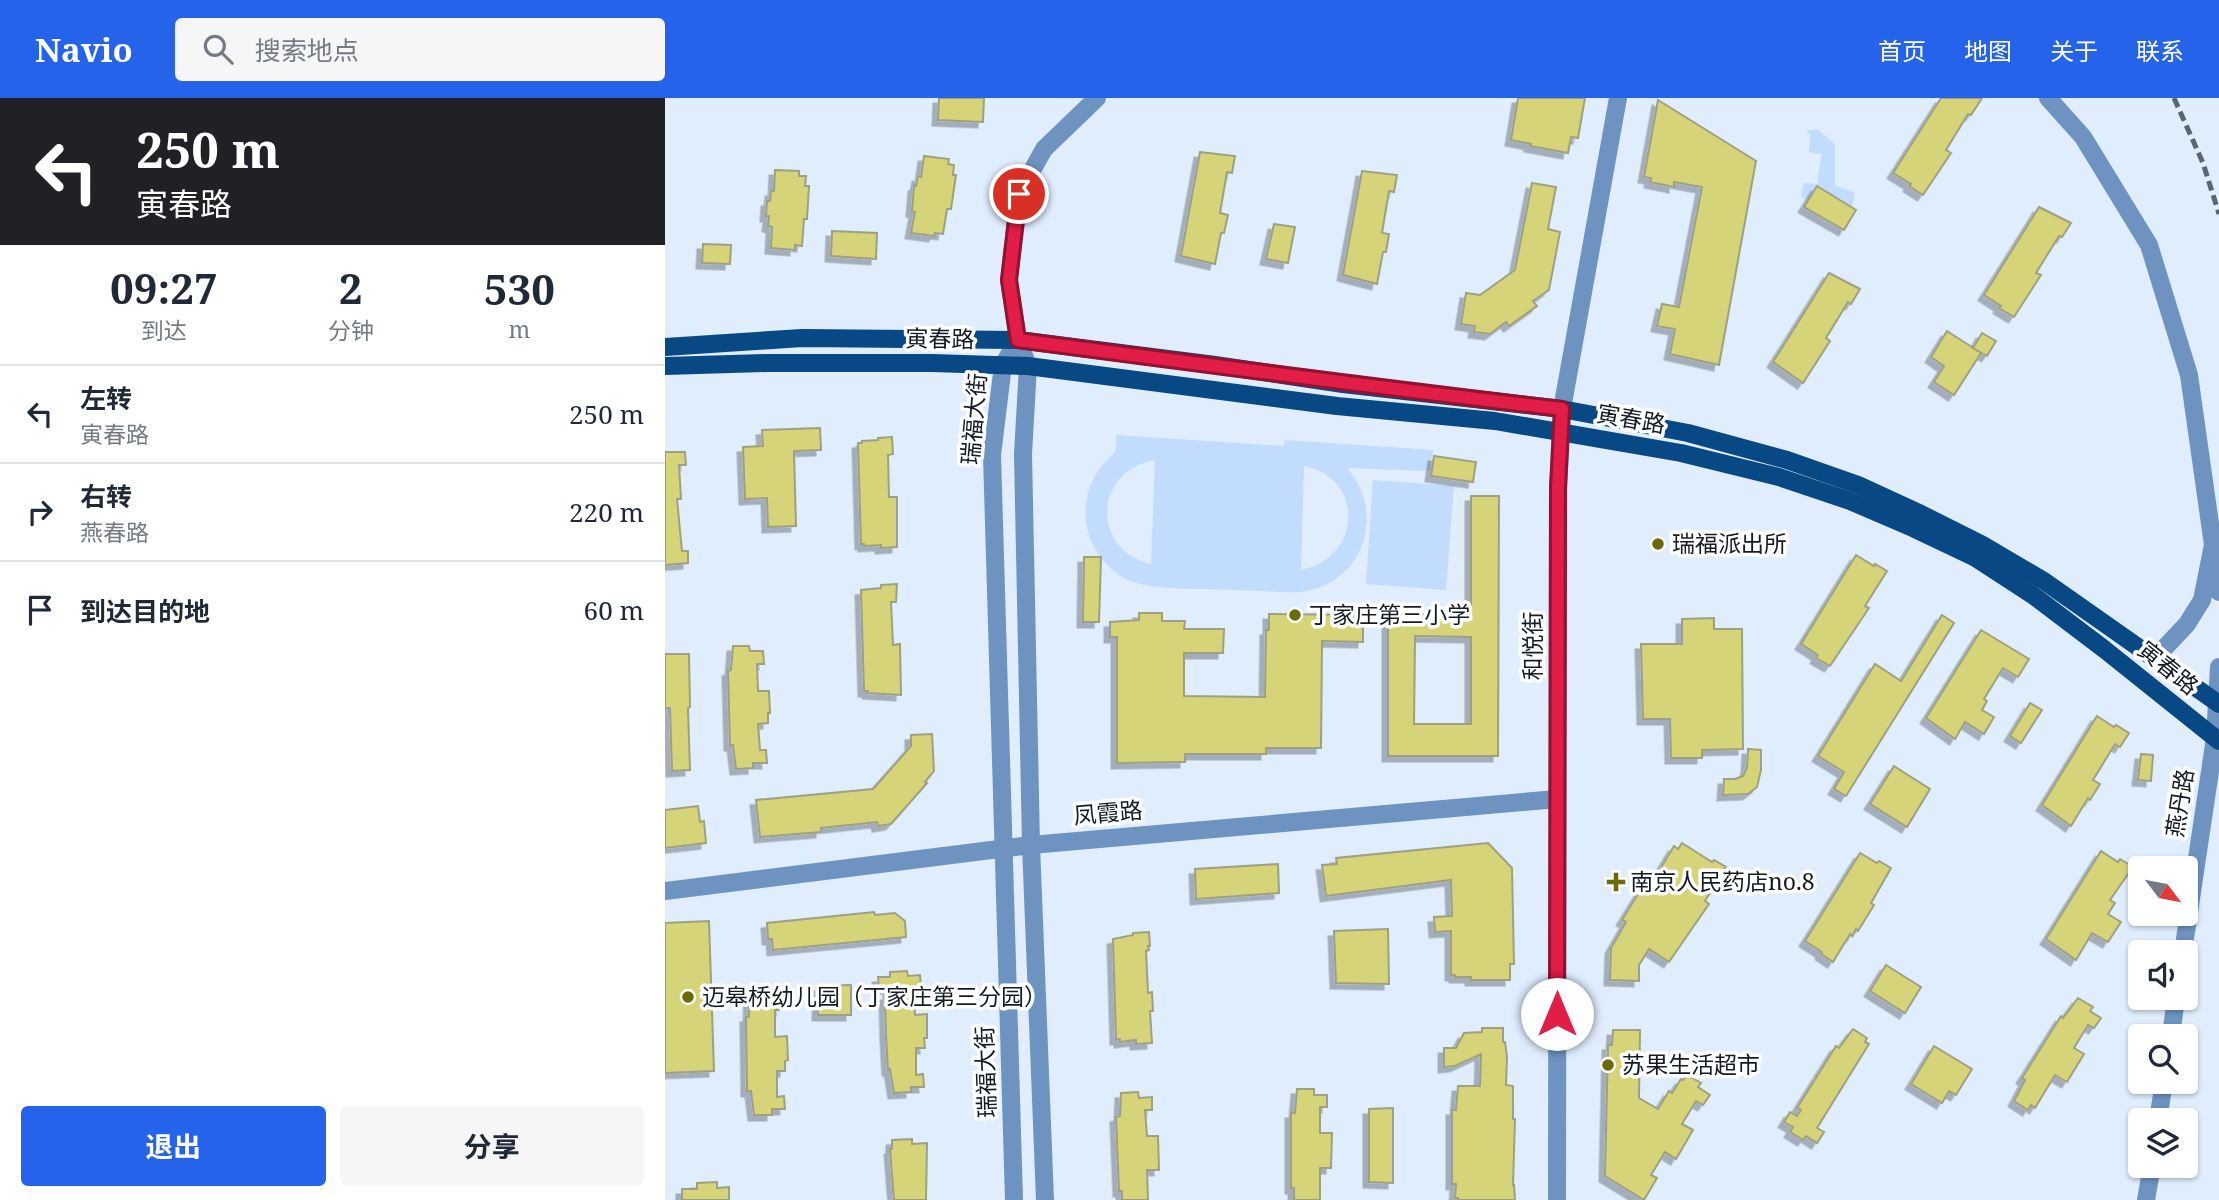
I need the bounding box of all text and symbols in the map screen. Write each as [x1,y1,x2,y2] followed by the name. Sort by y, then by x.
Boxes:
[175,18,665,81] search box
[35,27,133,72] text: Navio
[199,30,237,68] icon: search
[255,32,359,68] text: 搜索地点
[1878,34,1926,67] text: 首页
[1964,34,2012,67] text: 地图
[2050,34,2098,67] text: 关于
[2136,34,2184,67] text: 联系
[136,116,280,182] text: 250 m
[21,126,112,217] icon: left
[989,164,1049,224] pin
[1000,175,1038,213] icon: arrive
[136,182,232,225] text: 寅春路
[110,259,218,316] text: 09:27
[339,259,363,316] text: 2
[484,260,555,317] text: 530
[508,313,530,345] text: m
[141,314,187,346] text: 到达
[328,314,374,346] text: 分钟
[905,321,975,355] street label: 寅春路
[953,372,993,466] street label: 瑞福大街
[80,380,132,416] text: 左转
[21,395,59,433] icon: left
[569,396,644,432] text: 250 m
[1594,396,1668,440] street label: 寅春路
[80,418,149,450] text: 寅春路
[80,478,132,514] text: 右转
[21,493,59,531] icon: right
[569,494,644,530] text: 220 m
[80,516,149,548] text: 燕春路
[1672,527,1787,559] place label: 瑞福派出所
[1650,536,1666,552] marker: 瑞福派出所
[21,591,59,629] icon: arrive
[584,592,644,628] text: 60 m
[80,593,210,629] text: 到达目的地
[1309,598,1470,630] place label: 丁家庄第三小学
[1287,607,1303,623] marker: 丁家庄第三小学
[1516,612,1548,681] street label: 和悦街
[2132,633,2206,701] street label: 寅春路
[2158,766,2200,839] street label: 燕丹路
[1072,793,1144,831] street label: 凤霞路
[2128,856,2198,926] north arrow
[2128,856,2198,1178] map controls
[1630,865,1815,897] place label: 南京人民药店no.8
[1608,874,1624,890] marker: 南京人民药店no.8
[2128,940,2198,1010] button: sound
[1520,977,1594,1051] position arrow
[702,980,1047,1012] place label: 迈皋桥幼儿园（丁家庄第三分园）
[680,989,696,1005] marker: 迈皋桥幼儿园（丁家庄第三分园）
[2128,1024,2198,1094] button: search
[967,1026,1003,1119] street label: 瑞福大街
[1622,1048,1760,1080] place label: 苏果生活超市
[1600,1057,1616,1073] marker: 苏果生活超市
[21,1106,326,1186] button: 退出
[340,1106,644,1186] button: 分享
[2128,1108,2198,1178] button: layers

